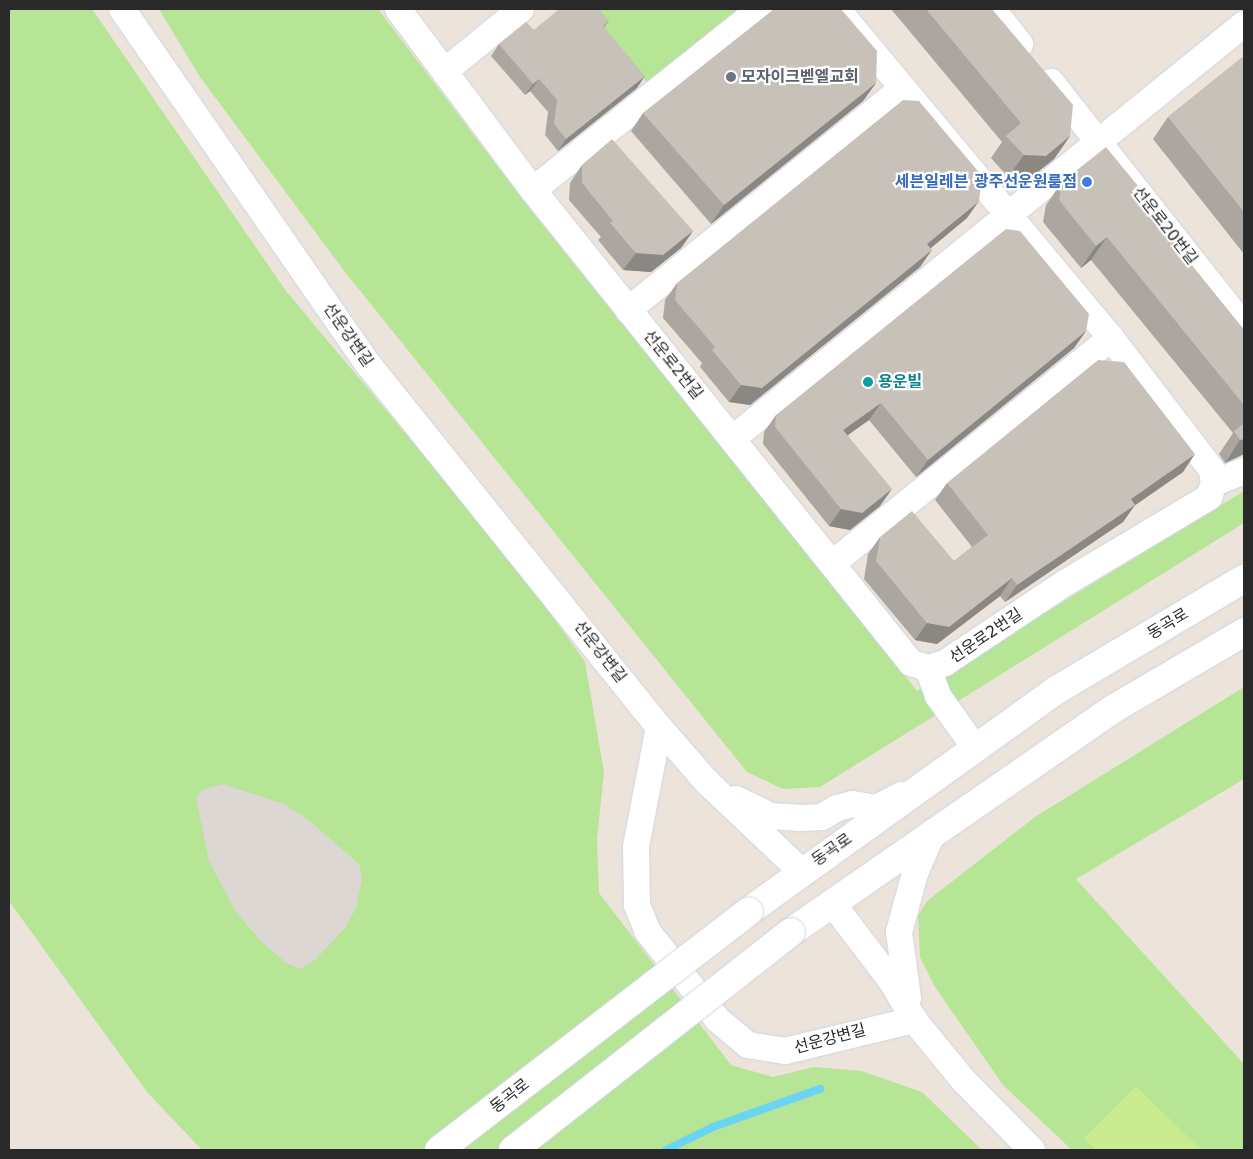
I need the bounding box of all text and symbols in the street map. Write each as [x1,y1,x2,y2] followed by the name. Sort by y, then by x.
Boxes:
[741,67,859,87] place label: 모자이크벧엘교회
[725,71,737,83] marker: 모자이크벧엘교회
[895,172,1077,192] place label: 세븐일레븐 광주선운원룸점
[1081,176,1093,188] marker: 세븐일레븐 광주선운원룸점
[1129,183,1201,269] street label: 선운로20번길
[319,299,377,371] street label: 선운강변길
[639,326,707,404] street label: 선운로2번길
[878,372,922,392] place label: 용운빌
[862,376,874,388] marker: 용운빌
[1144,604,1192,644] street label: 동곡로
[946,605,1026,667] street label: 선운로2번길
[570,617,630,687] street label: 선운강변길
[808,829,856,871] street label: 동곡로
[792,1020,868,1058] street label: 선운강변길
[487,1075,533,1117] street label: 동곡로

